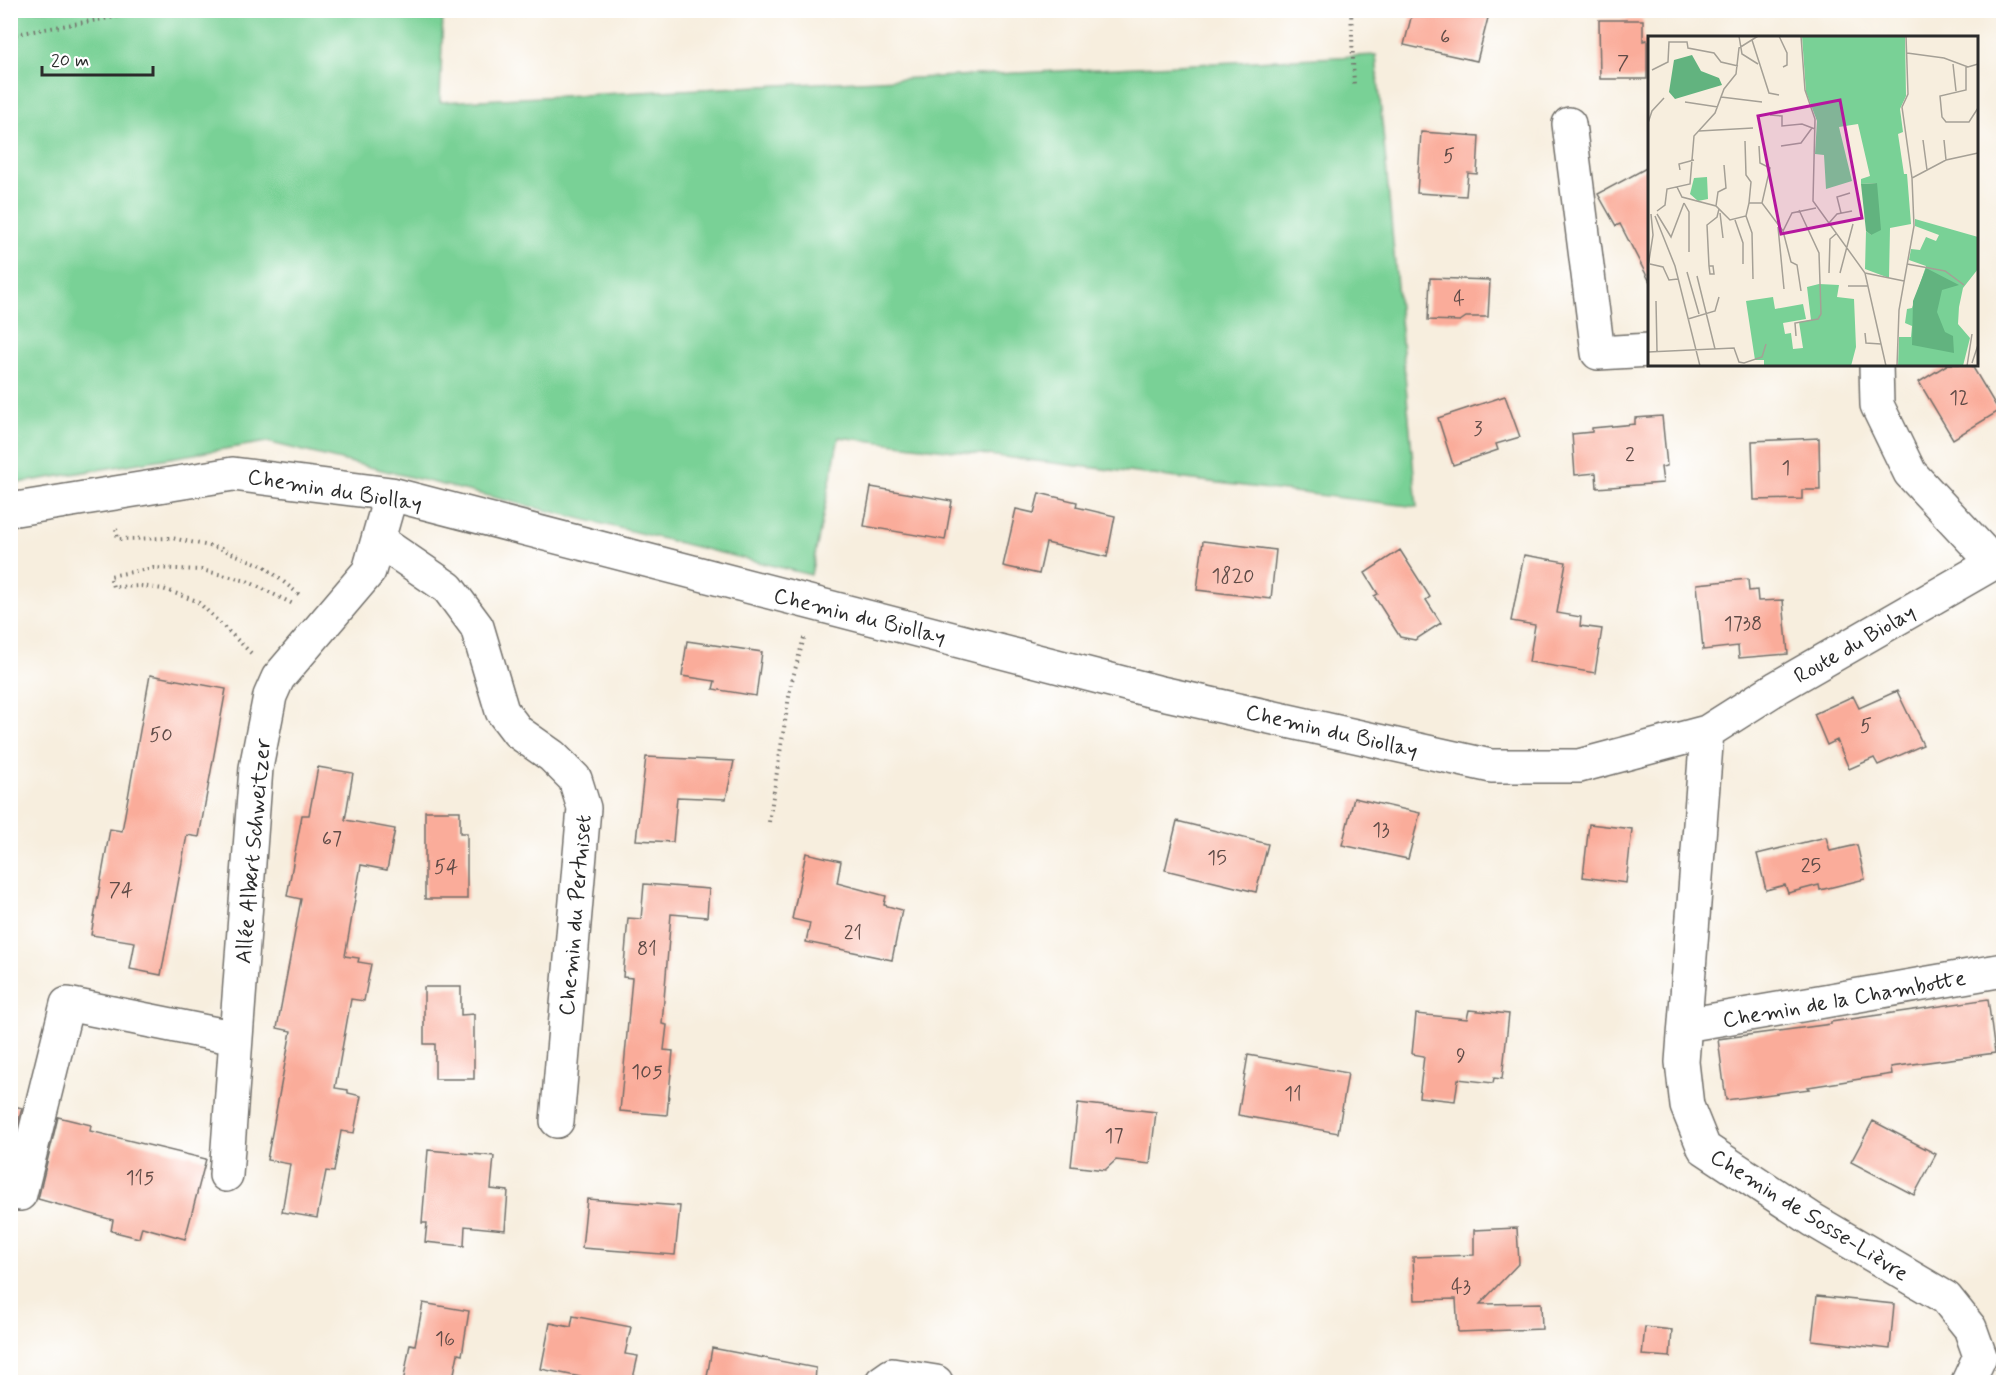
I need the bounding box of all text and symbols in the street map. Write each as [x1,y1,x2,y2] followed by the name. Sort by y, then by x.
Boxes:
[1440,24,1450,51] house number: 6
[1648,36,1978,366] inset map
[42,39,153,77] scale bar
[51,49,89,73] text: 20 m
[1617,50,1629,77] house number: 7
[1443,143,1455,170] house number: 5
[1453,286,1465,313] house number: 4
[1949,385,1969,412] house number: 12
[1473,416,1483,443] house number: 3
[1625,442,1635,469] house number: 2
[1782,455,1790,482] house number: 1
[246,463,424,519] street label: Chemin du Biollay
[1212,563,1255,590] house number: 1820
[771,582,948,652] street label: Chemin du Biollay
[1789,599,1921,691] street label: Route du Biolay
[1724,611,1762,638] house number: 1738
[1243,698,1421,765] street label: Chemin du Biollay
[1860,713,1872,740] house number: 5
[149,722,173,749] house number: 50
[230,737,278,965] street label: Allée Albert Schweitzer
[553,813,599,1017] street label: Chemin du Pertuiset
[1372,817,1390,844] house number: 13
[322,826,342,853] house number: 67
[1207,845,1227,872] house number: 15
[1801,853,1821,880] house number: 25
[434,854,458,881] house number: 54
[109,877,133,904] house number: 74
[844,920,862,947] house number: 21
[637,936,657,963] house number: 81
[1721,965,1968,1035] street label: Chemin de la Chambotte
[1456,1043,1466,1070] house number: 9
[631,1059,663,1086] house number: 105
[1284,1081,1302,1108] house number: 11
[1105,1123,1124,1150] house number: 17
[1704,1143,1914,1288] street label: Chemin de Sosse-Lièvre
[126,1165,154,1192] house number: 115
[1451,1274,1471,1301] house number: 43
[435,1326,455,1353] house number: 16

